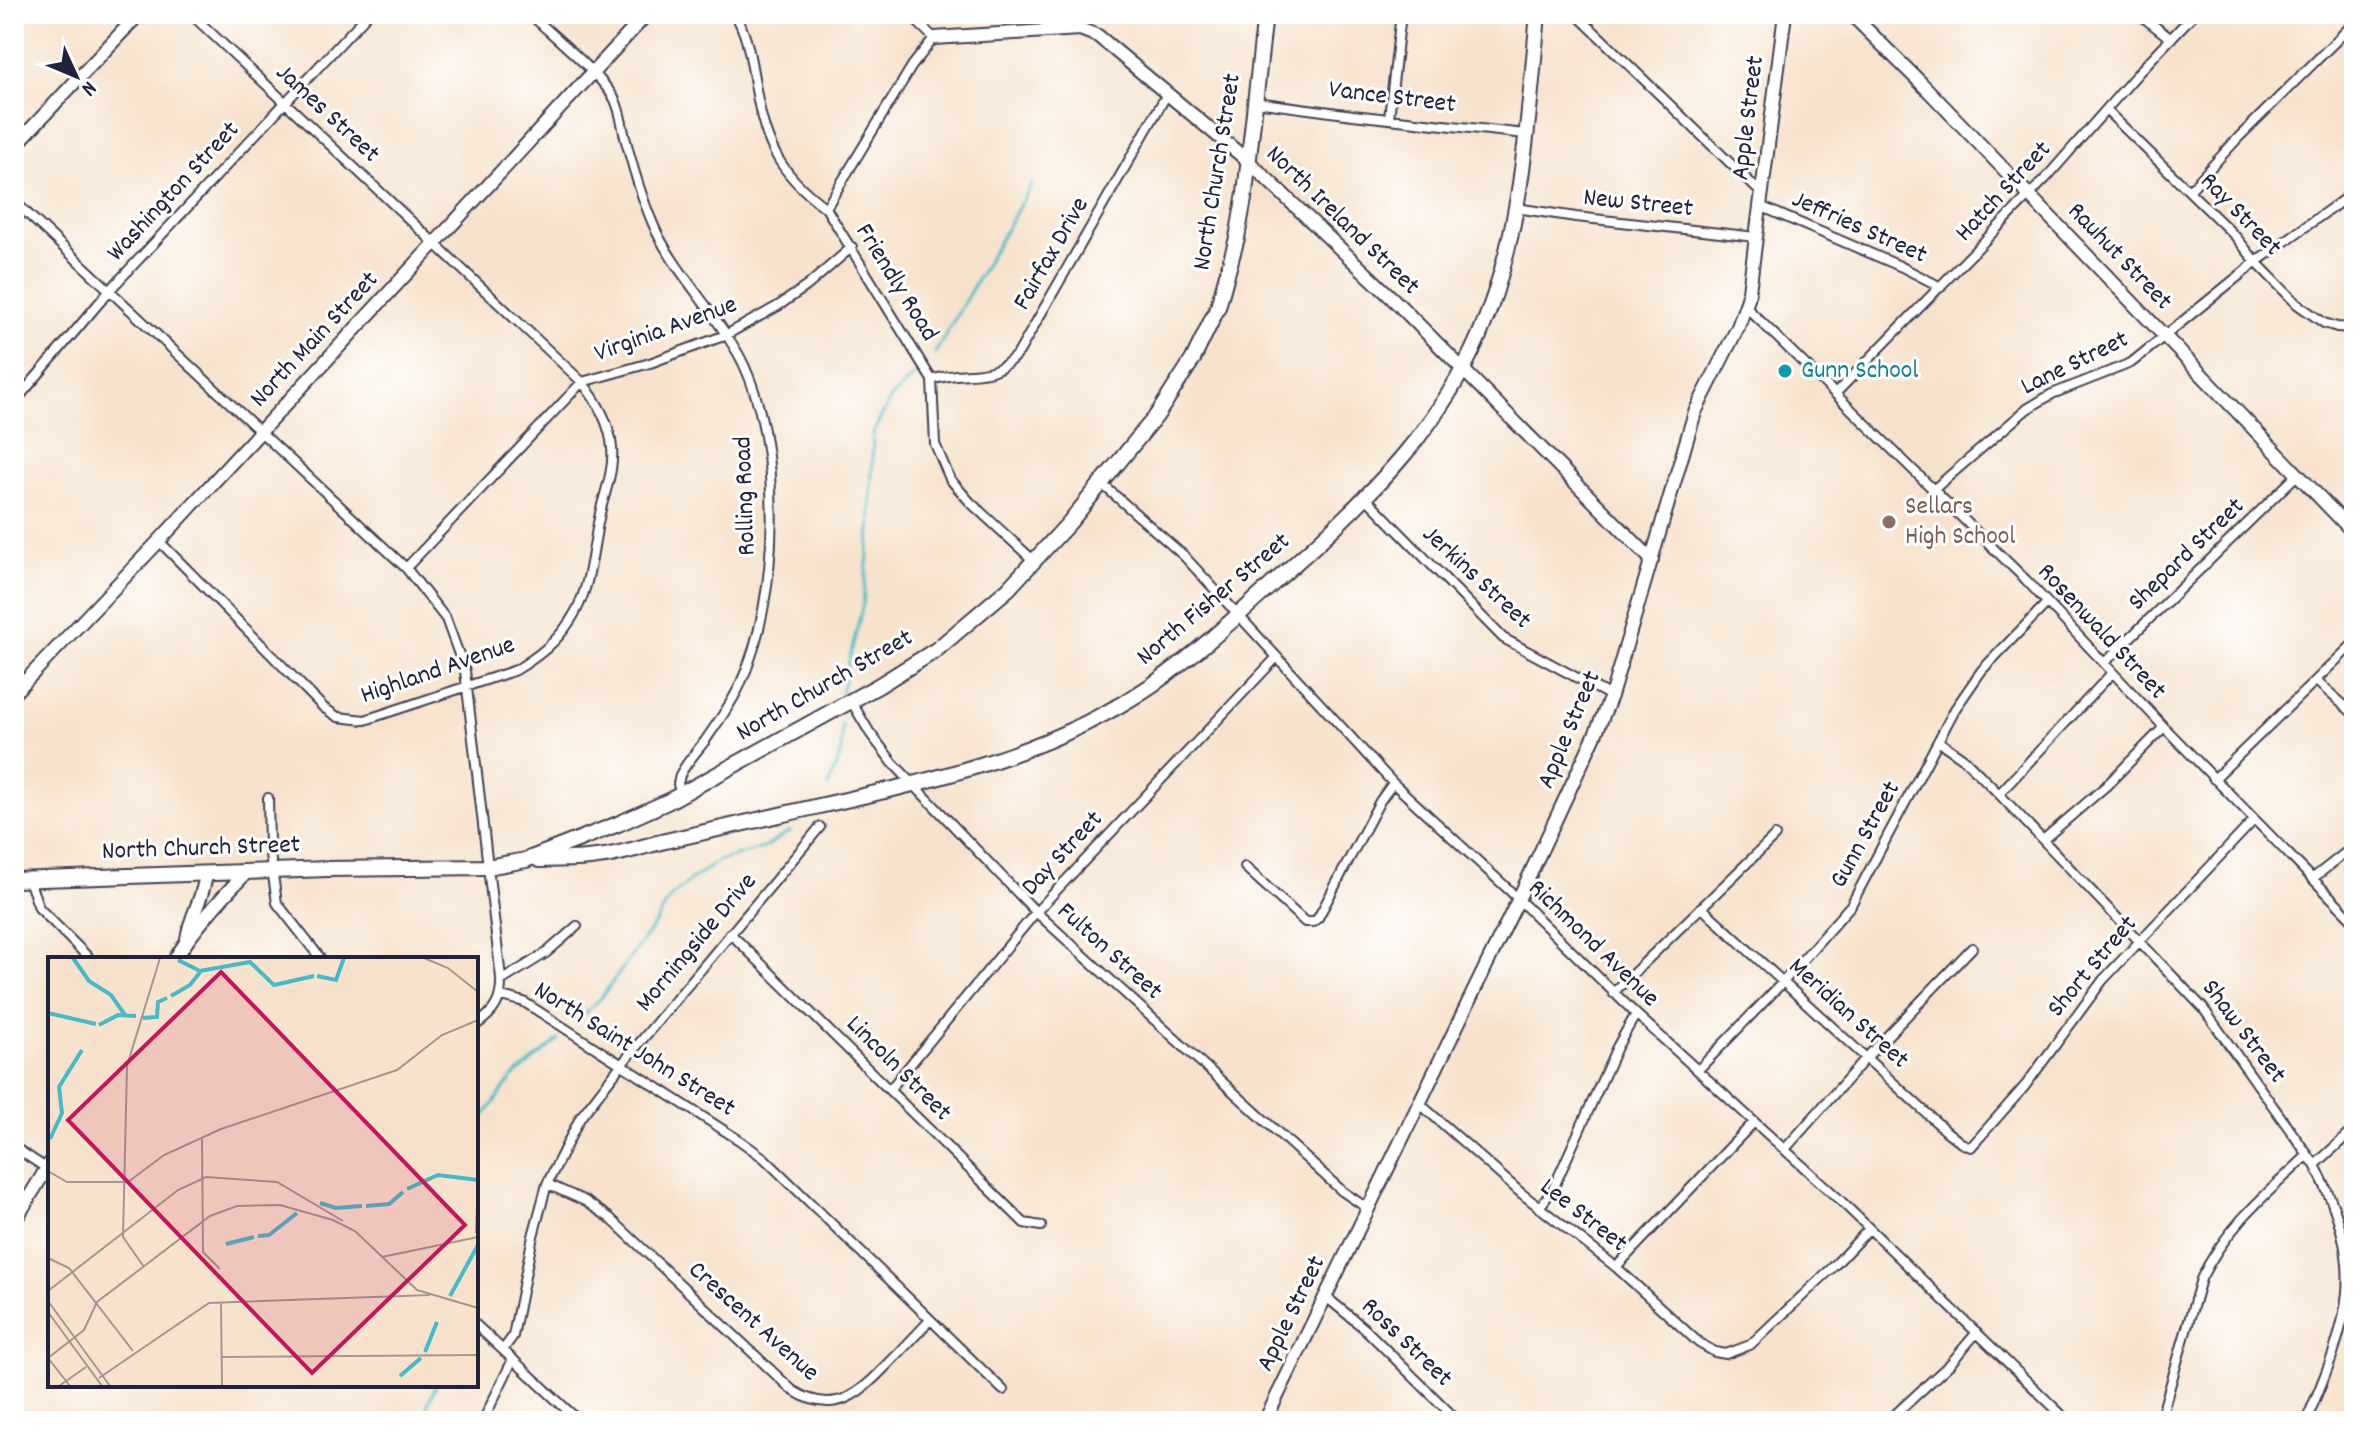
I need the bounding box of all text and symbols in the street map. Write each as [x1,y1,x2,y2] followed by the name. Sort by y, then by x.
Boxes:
[36,36,116,116] north arrow
[1723,53,1775,182] street label: Apple Street
[266,56,388,172] street label: James Street
[1184,71,1252,273] street label: North Church Street
[1326,72,1458,124] street label: Vance Street
[73,73,103,102] text: N
[99,113,249,271] street label: Washington Street
[1947,133,2061,251] street label: Hatch Street
[1256,137,1428,305] street label: North Ireland Street
[2190,165,2290,266] street label: Ray Street
[1581,180,1695,228] street label: New Street
[1786,182,1933,274] street label: Jeffries Street
[1005,191,1099,317] street label: Fairfax Drive
[2058,195,2180,320] street label: Rauhut Street
[845,217,947,349] street label: Friendly Road
[242,263,388,417] street label: North Main Street
[590,287,742,373] street label: Virginia Avenue
[2015,322,2135,406] street label: Lane Street
[1801,353,1918,390] place label: Gunn School
[1776,362,1794,380] marker: Gunn School
[725,436,767,556] street label: Rolling Road
[1905,489,2015,556] place label: Sellars High School
[2120,489,2254,620] street label: Shepard Street
[1880,513,1898,531] marker: Sellars High School
[1413,517,1539,639] street label: Jerkins Street
[1129,524,1299,676] street label: North Fisher Street
[2028,555,2175,709] street label: Rosenwald Street
[730,620,921,752] street label: North Church Street
[356,627,520,715] street label: Highland Avenue
[1529,665,1612,795] street label: Apple Street
[1821,774,1911,895] street label: Gunn Street
[1014,803,1113,905] street label: Day Street
[101,827,301,871] street label: North Church Street
[628,865,766,1021] street label: Morningside Drive
[1519,871,1667,1017] street label: Richmond Avenue
[1048,894,1170,1010] street label: Fulton Street
[2039,908,2147,1026] street label: Short Street
[1779,950,1917,1079] street label: Meridian Street
[48,957,478,1387] inset map
[2192,972,2295,1092] street label: Shaw Street
[526,973,742,1127] street label: North Saint John Street
[837,1008,960,1131] street label: Lincoln Street
[1531,1170,1635,1262] street label: Lee Street
[1248,1249,1336,1378] street label: Apple Street
[679,1253,827,1391] street label: Crescent Avenue
[1352,1290,1461,1397] street label: Ross Street

